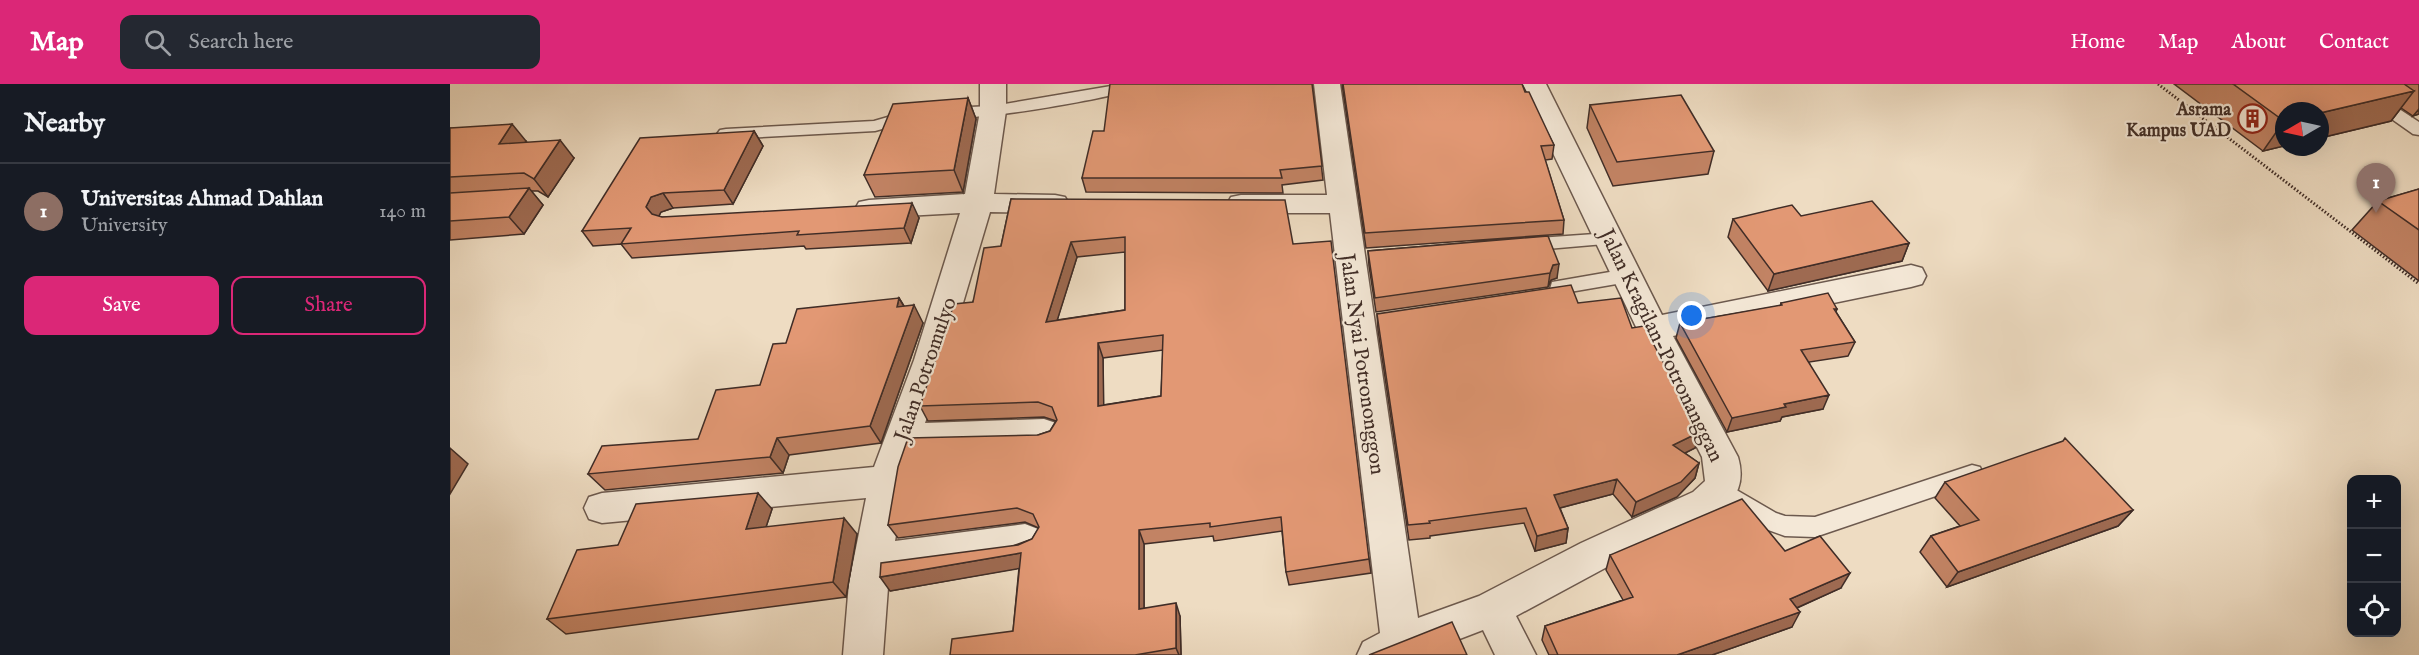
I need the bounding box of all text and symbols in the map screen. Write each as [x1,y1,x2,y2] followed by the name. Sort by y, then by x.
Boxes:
[120,15,540,69] search box
[30,25,84,60] text: Map
[141,26,174,59] icon: search
[189,28,293,56] text: Search here
[2070,29,2125,56] text: Home
[2158,29,2198,56] text: Map
[2231,29,2286,56] text: About
[2319,29,2389,56] text: Contact
[2126,99,2232,143] place label: Asrama Kampus UAD
[2275,102,2329,156] north arrow
[2236,103,2268,135] building icon: Asrama Kampus UAD
[24,107,105,140] text: Nearby
[2356,164,2396,213] pin: 1
[81,185,323,213] text: Universitas Ahmad Dahlan
[40,199,47,224] text: 1
[379,199,426,224] text: 140 m
[81,213,168,238] text: University
[1591,223,1729,467] street label: Jalan Kragilan-Potronanggan
[1332,250,1390,476] street label: Jalan Nyai Potrononggon
[24,276,219,335] button: Save
[231,276,426,335] button: Share
[888,294,964,447] street label: Jalan Potromulyo
[1677,301,1706,330] your location
[2347,475,2401,637] map controls
[2347,475,2401,529] button: +
[2347,529,2401,583] button: −
[2347,583,2401,637] button: locate

